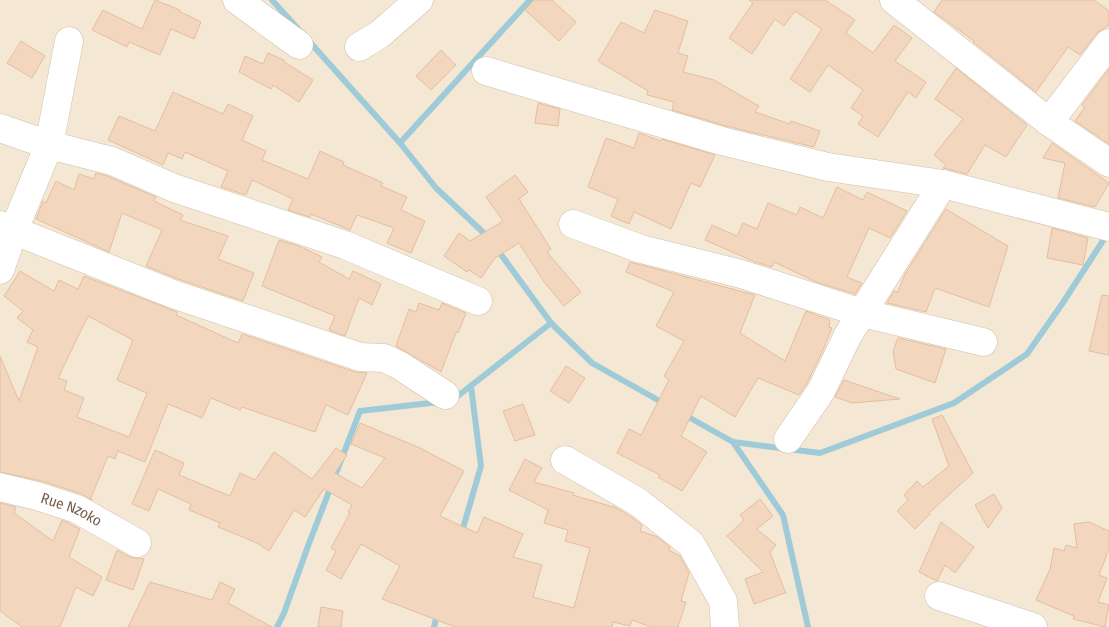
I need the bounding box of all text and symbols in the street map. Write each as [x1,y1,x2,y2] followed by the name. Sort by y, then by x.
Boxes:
[39,489,105,530] street label: Rue Nzoko

